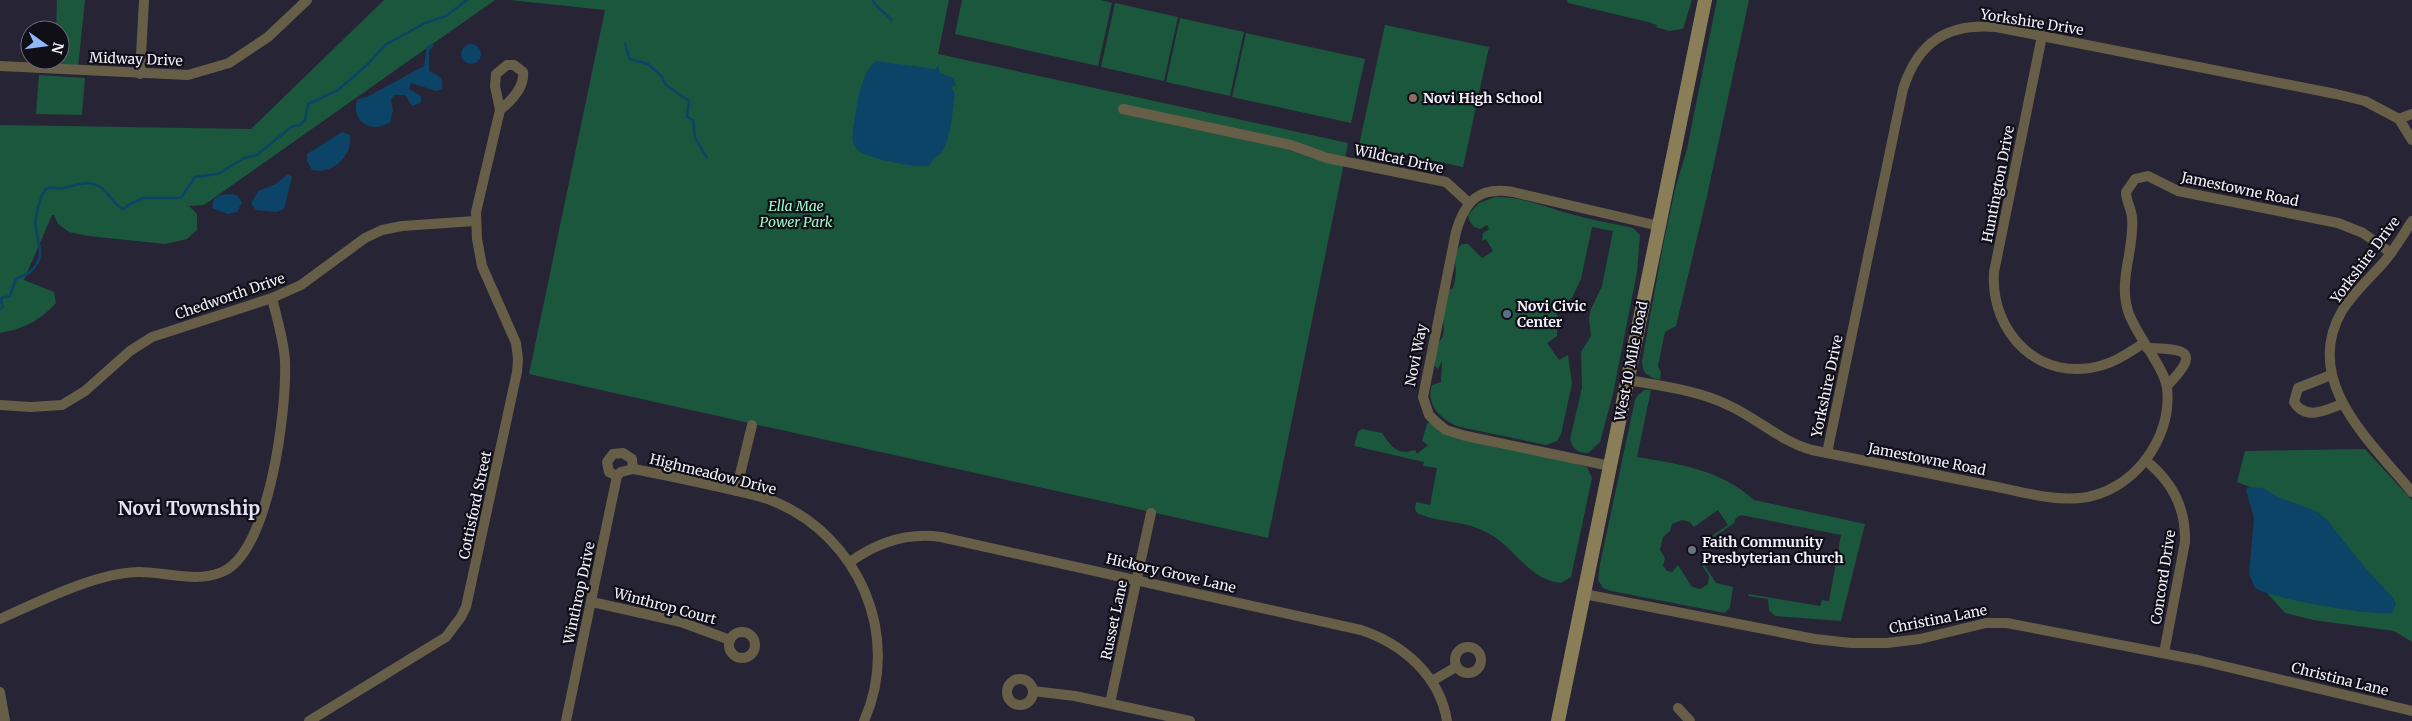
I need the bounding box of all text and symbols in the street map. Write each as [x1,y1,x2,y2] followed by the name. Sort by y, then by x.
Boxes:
[1978,5,2085,39] street label: Yorkshire Drive
[20,20,70,70] north arrow
[48,41,68,56] text: N
[89,48,183,70] street label: Midway Drive
[1423,89,1543,107] place label: Novi High School
[1407,92,1419,104] marker: Novi High School
[1978,124,2018,244] street label: Huntington Drive
[1352,141,1445,177] street label: Wildcat Drive
[2179,168,2301,210] street label: Jamestowne Road
[760,197,833,231] park label: Ella Mae Power Park
[2326,213,2404,308] street label: Yorkshire Drive
[173,269,287,323] street label: Chedworth Drive
[1517,297,1586,331] place label: Novi Civic Center
[1610,299,1652,423] street label: West 10 Mile Road
[1501,308,1513,320] marker: Novi Civic Center
[1401,321,1431,388] street label: Novi Way
[1807,333,1847,440] street label: Yorkshire Drive
[1866,439,1988,479] street label: Jamestowne Road
[455,449,495,561] street label: Cottisford Street
[648,450,778,498] street label: Highmeadow Drive
[118,496,260,520] district label: Novi Township
[2147,528,2179,626] street label: Concord Drive
[1702,533,1844,567] place label: Faith Community Presbyterian Church
[559,540,599,647] street label: Winthrop Drive
[1686,544,1698,556] marker: Faith Community Presbyterian Church
[1104,549,1238,597] street label: Hickory Grove Lane
[1097,578,1131,662] street label: Russet Lane
[611,583,719,629] street label: Winthrop Court
[1887,601,1989,637] street label: Christina Lane
[2290,658,2390,700] street label: Christina Lane

